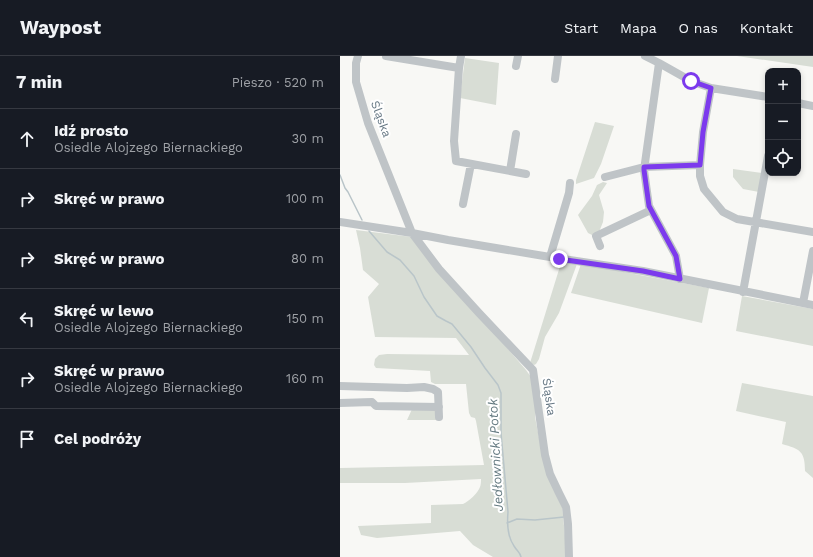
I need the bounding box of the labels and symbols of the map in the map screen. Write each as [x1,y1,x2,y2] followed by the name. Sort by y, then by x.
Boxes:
[682,72,700,90] route start
[368,99,394,139] street label: Śląska
[550,250,568,268] route end
[539,377,559,417] street label: Śląska
[485,397,506,512] water label: Jedłownicki Potok

